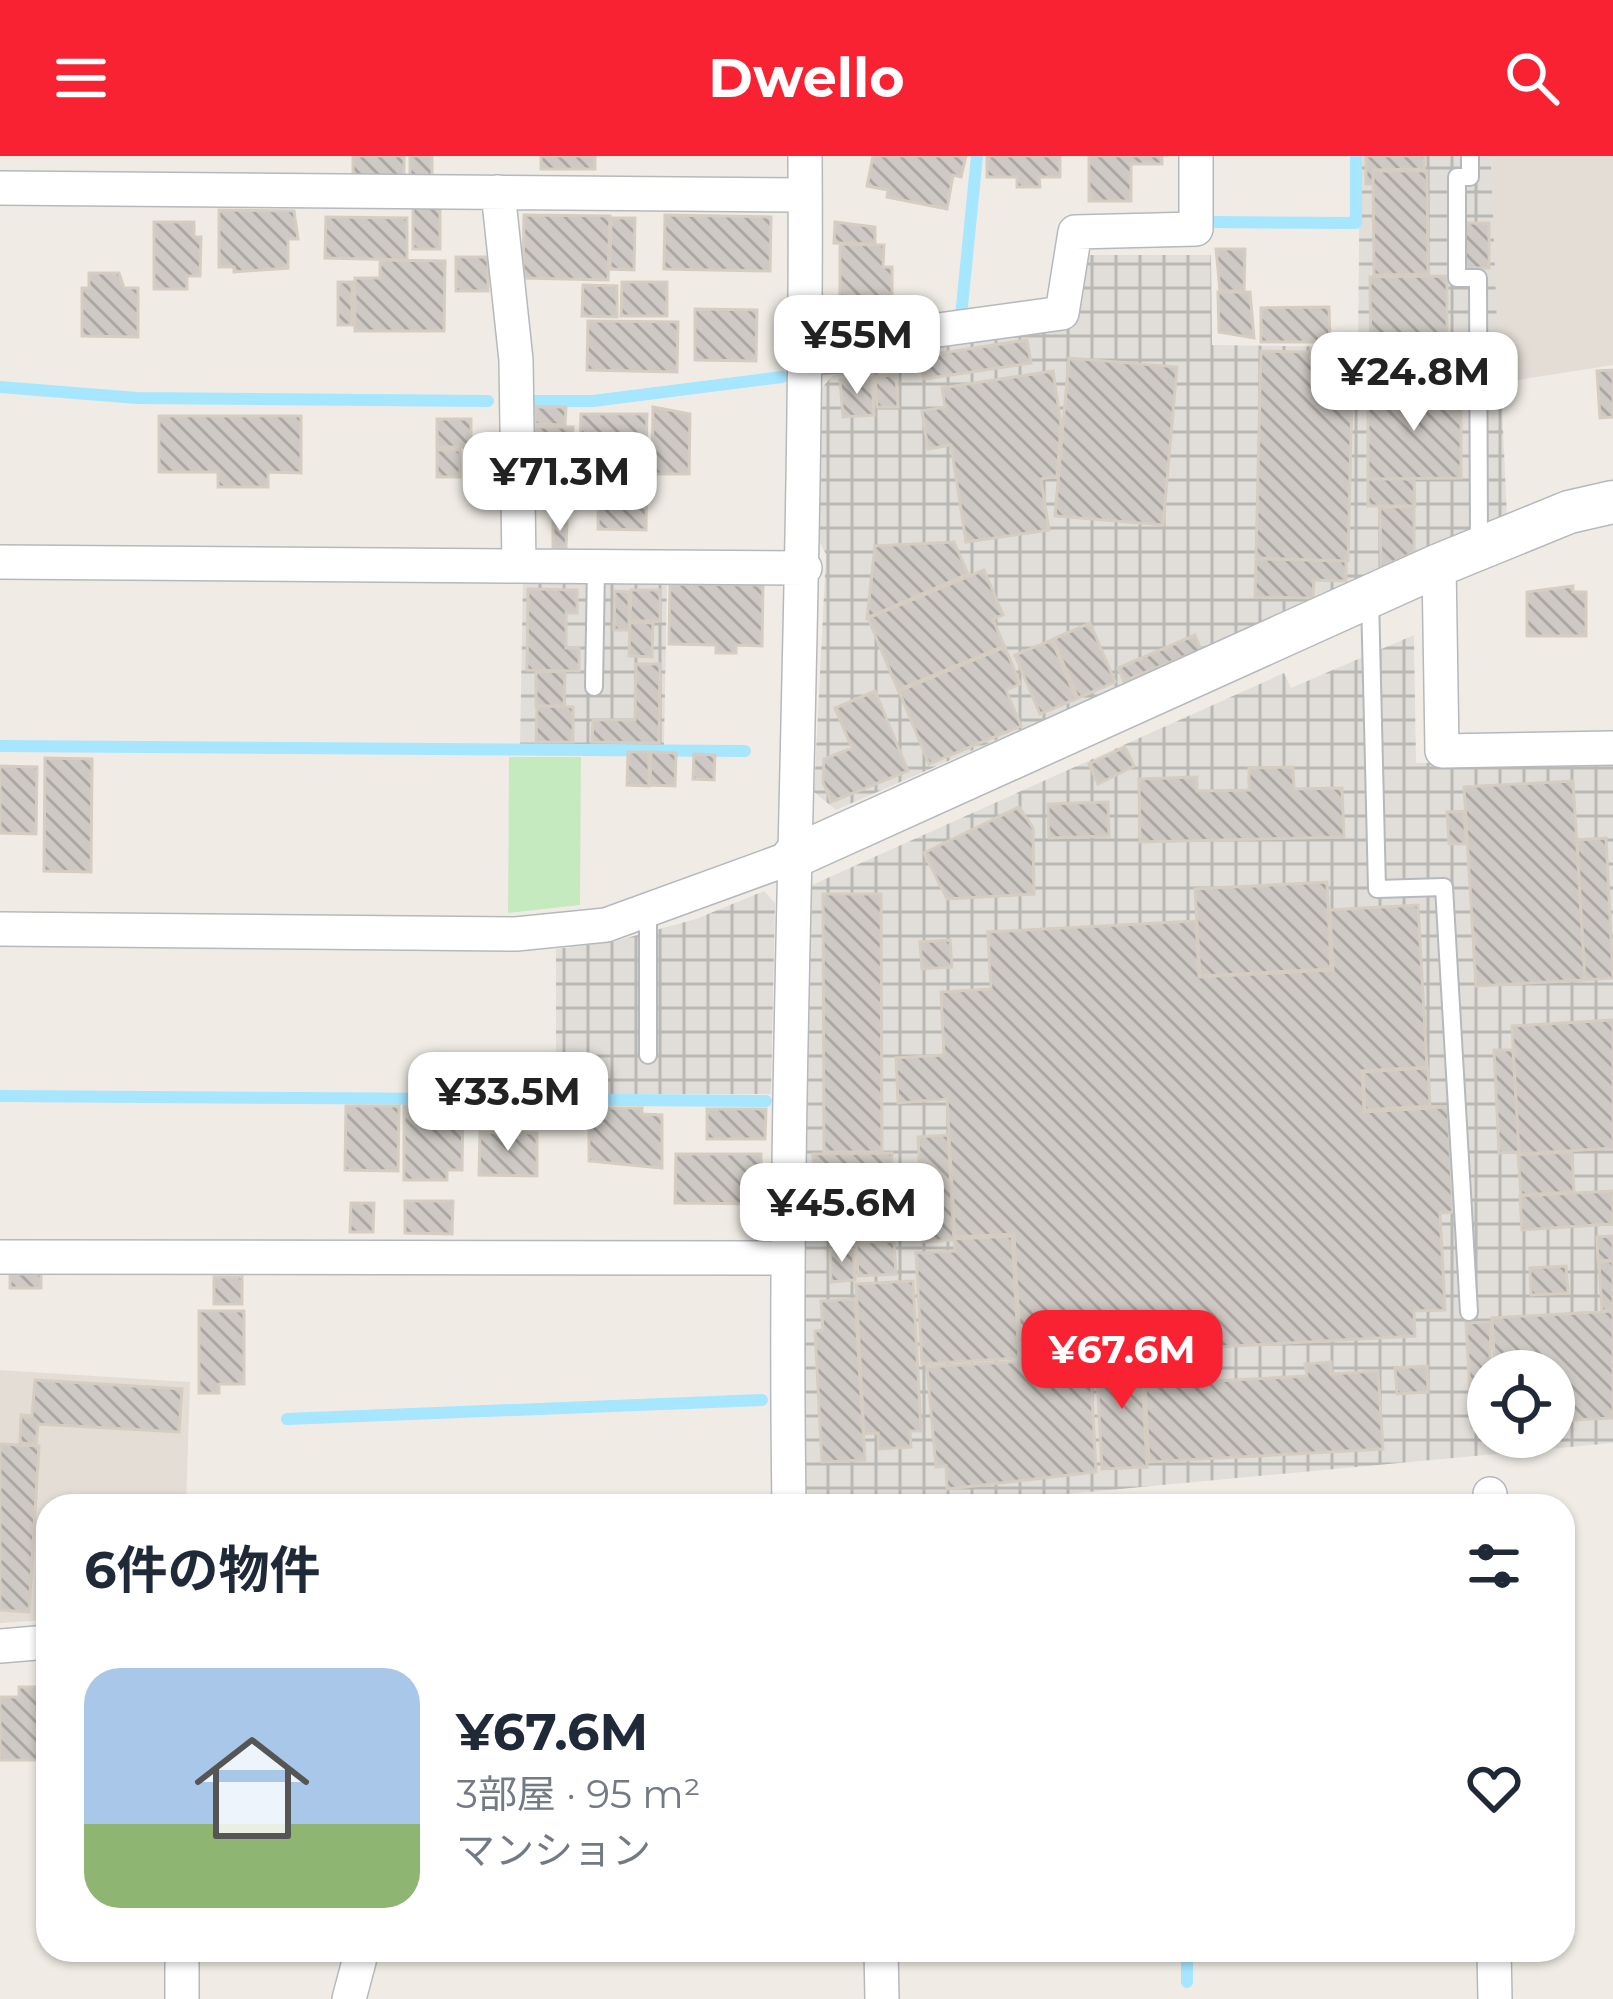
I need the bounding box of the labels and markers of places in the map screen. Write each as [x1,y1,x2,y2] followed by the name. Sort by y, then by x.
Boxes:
[786,295,928,397] pin: ¥55M
[1316,332,1512,434] pin: ¥24.8M
[462,432,658,534] pin: ¥71.3M
[410,1052,606,1154] pin: ¥33.5M
[744,1163,940,1265] pin: ¥45.6M
[1024,1310,1220,1412] pin: ¥67.6M

